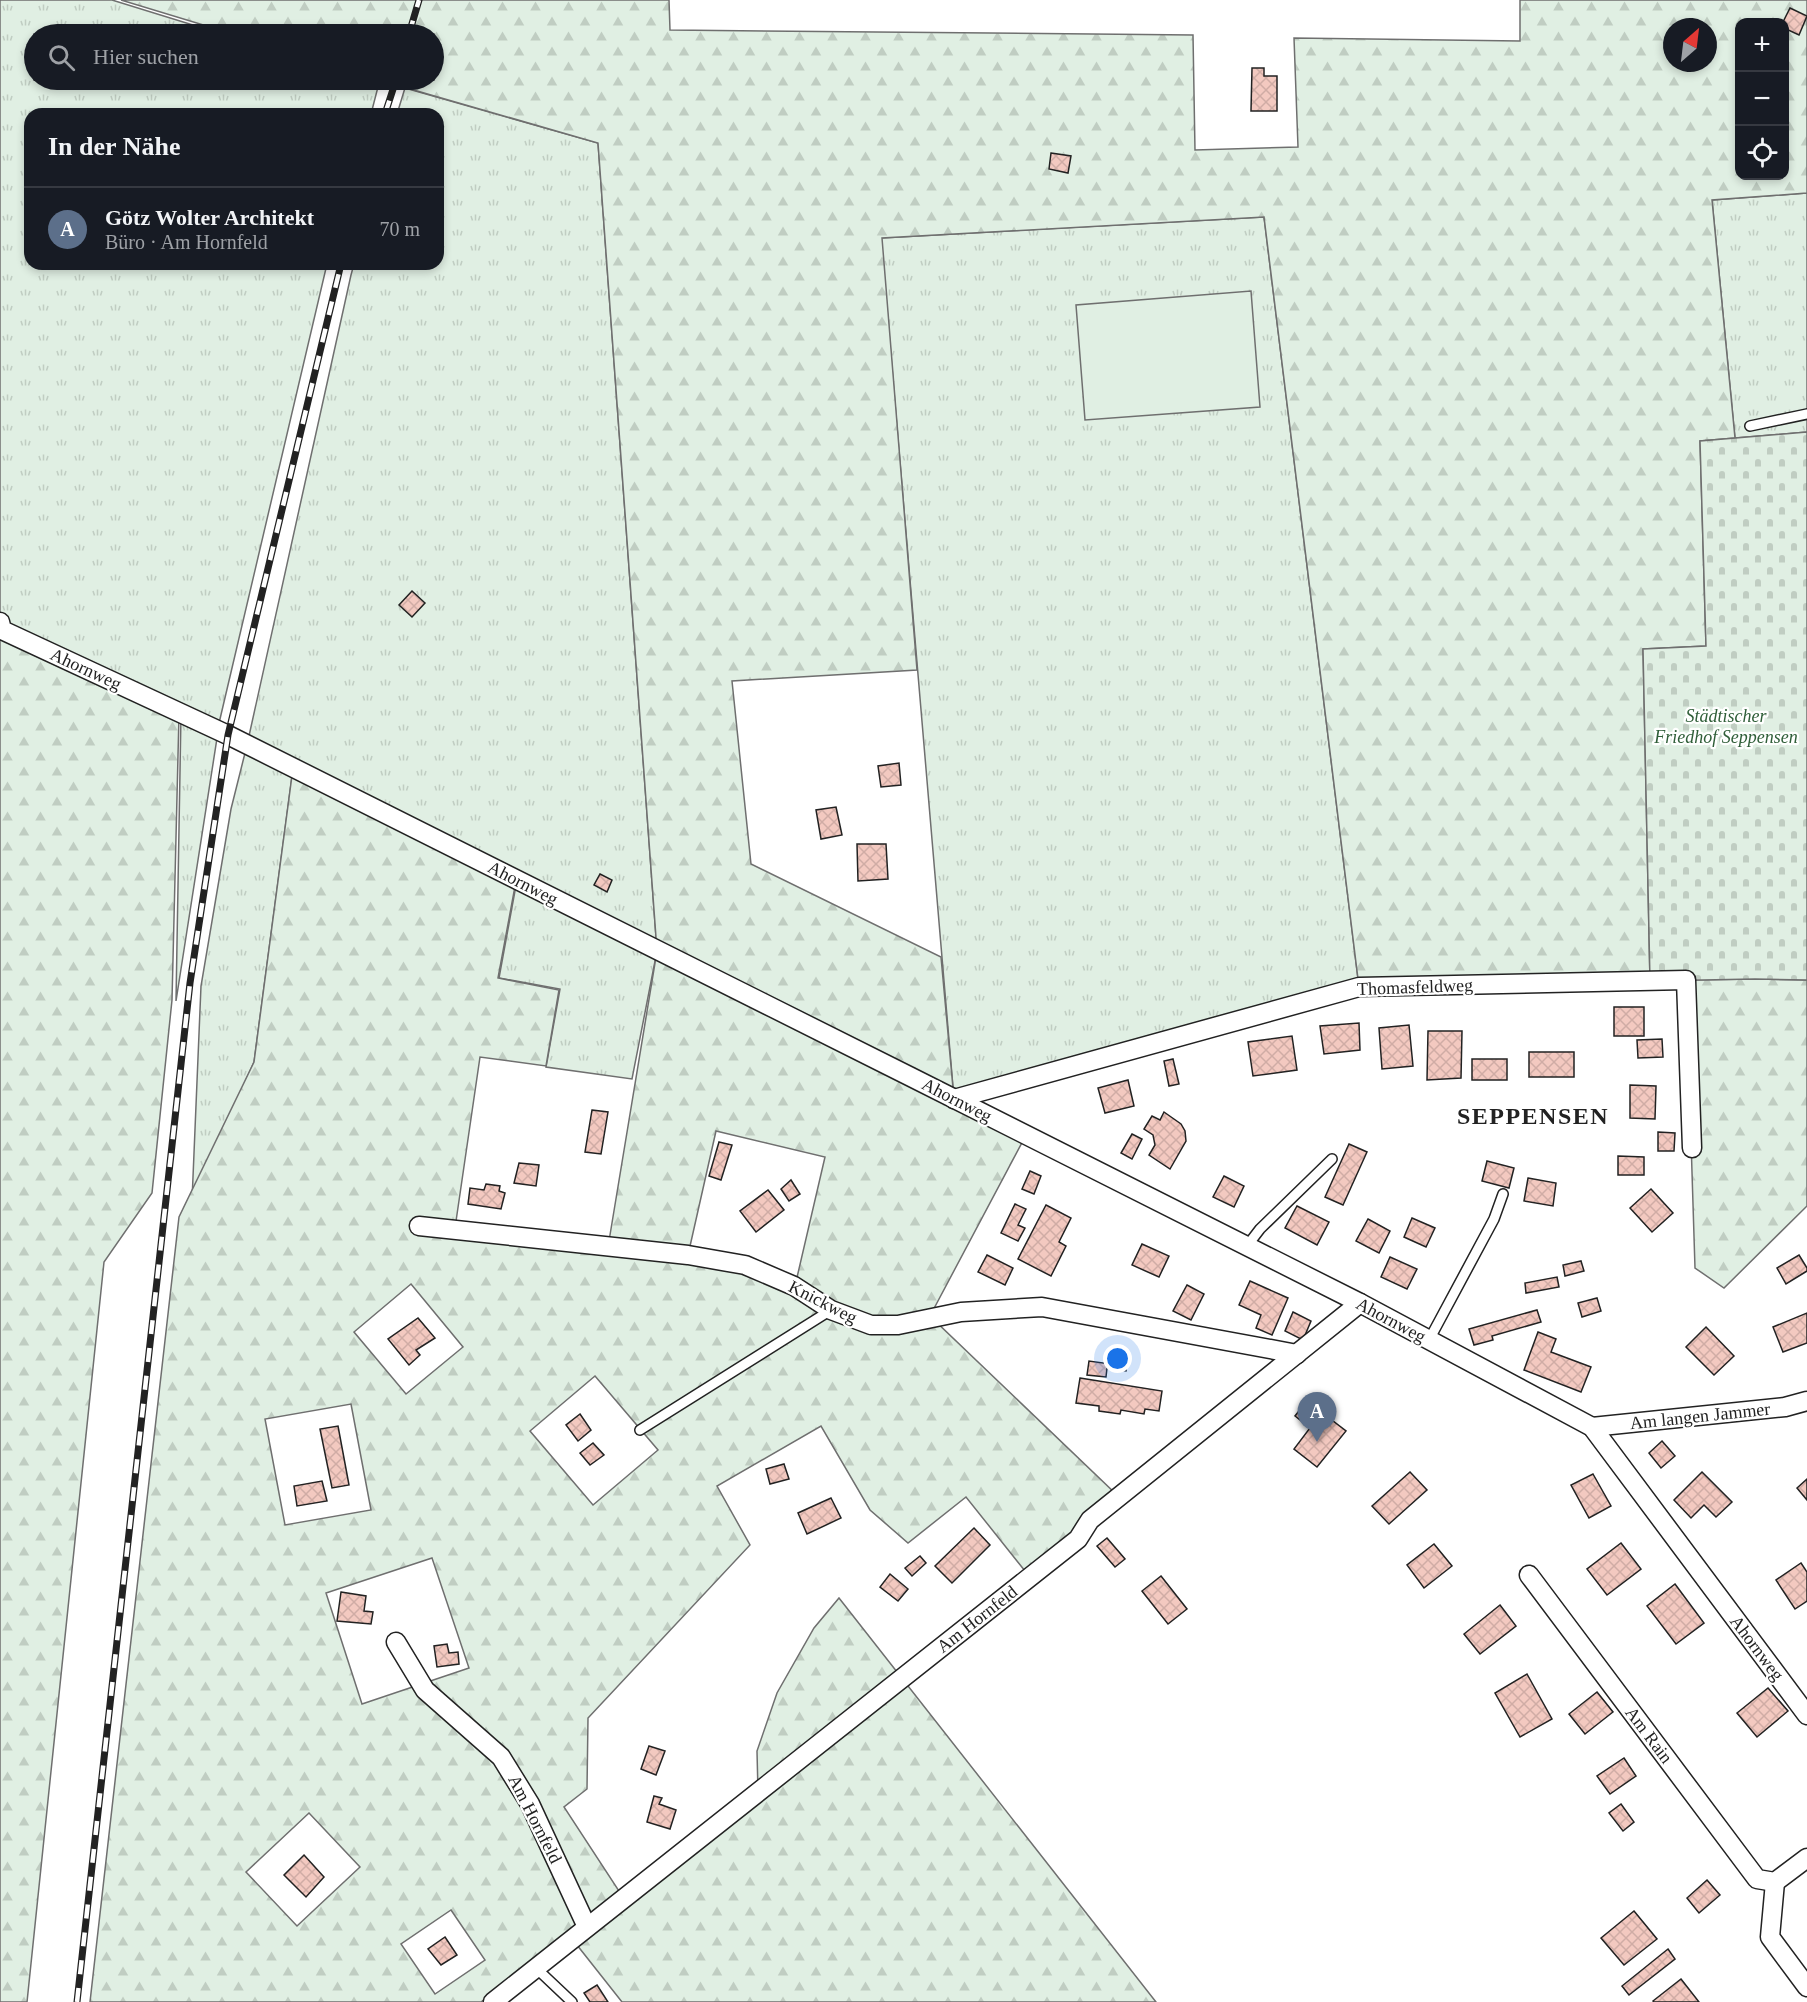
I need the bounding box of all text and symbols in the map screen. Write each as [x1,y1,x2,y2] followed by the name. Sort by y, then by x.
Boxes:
[1663,18,1717,72] north arrow
[1735,18,1789,180] map controls
[1735,18,1789,72] button: +
[24,24,444,90] search box
[45,41,78,74] icon: search
[93,44,199,69] text: Hier suchen
[1735,72,1789,126] button: −
[1735,126,1789,180] button: locate
[48,132,180,161] text: In der Nähe
[105,205,314,230] text: Götz Wolter Architekt
[60,218,75,240] text: A
[379,218,420,240] text: 70 m
[105,231,268,253] text: Büro · Am Hornfeld
[47,644,125,694] street label: Ahornweg
[1653,706,1798,747] park label: Städtischer Friedhof Seppensen
[485,857,561,909] street label: Ahornweg
[1357,975,1473,999] street label: Thomasfeldweg
[919,1074,995,1126] street label: Ahornweg
[1457,1103,1609,1129] district label: SEPPENSEN
[785,1276,861,1328] street label: Knickweg
[1353,1293,1429,1347] street label: Ahornweg
[1103,1344,1132,1373] your location
[1298,1392,1336,1442] pin: A
[1629,1399,1771,1433] street label: Am langen Jammer
[933,1581,1021,1657] street label: Am Hornfeld
[1726,1612,1788,1684] street label: Ahornweg
[1621,1703,1677,1767] street label: Am Rain
[504,1771,566,1867] street label: Am Hornfeld

